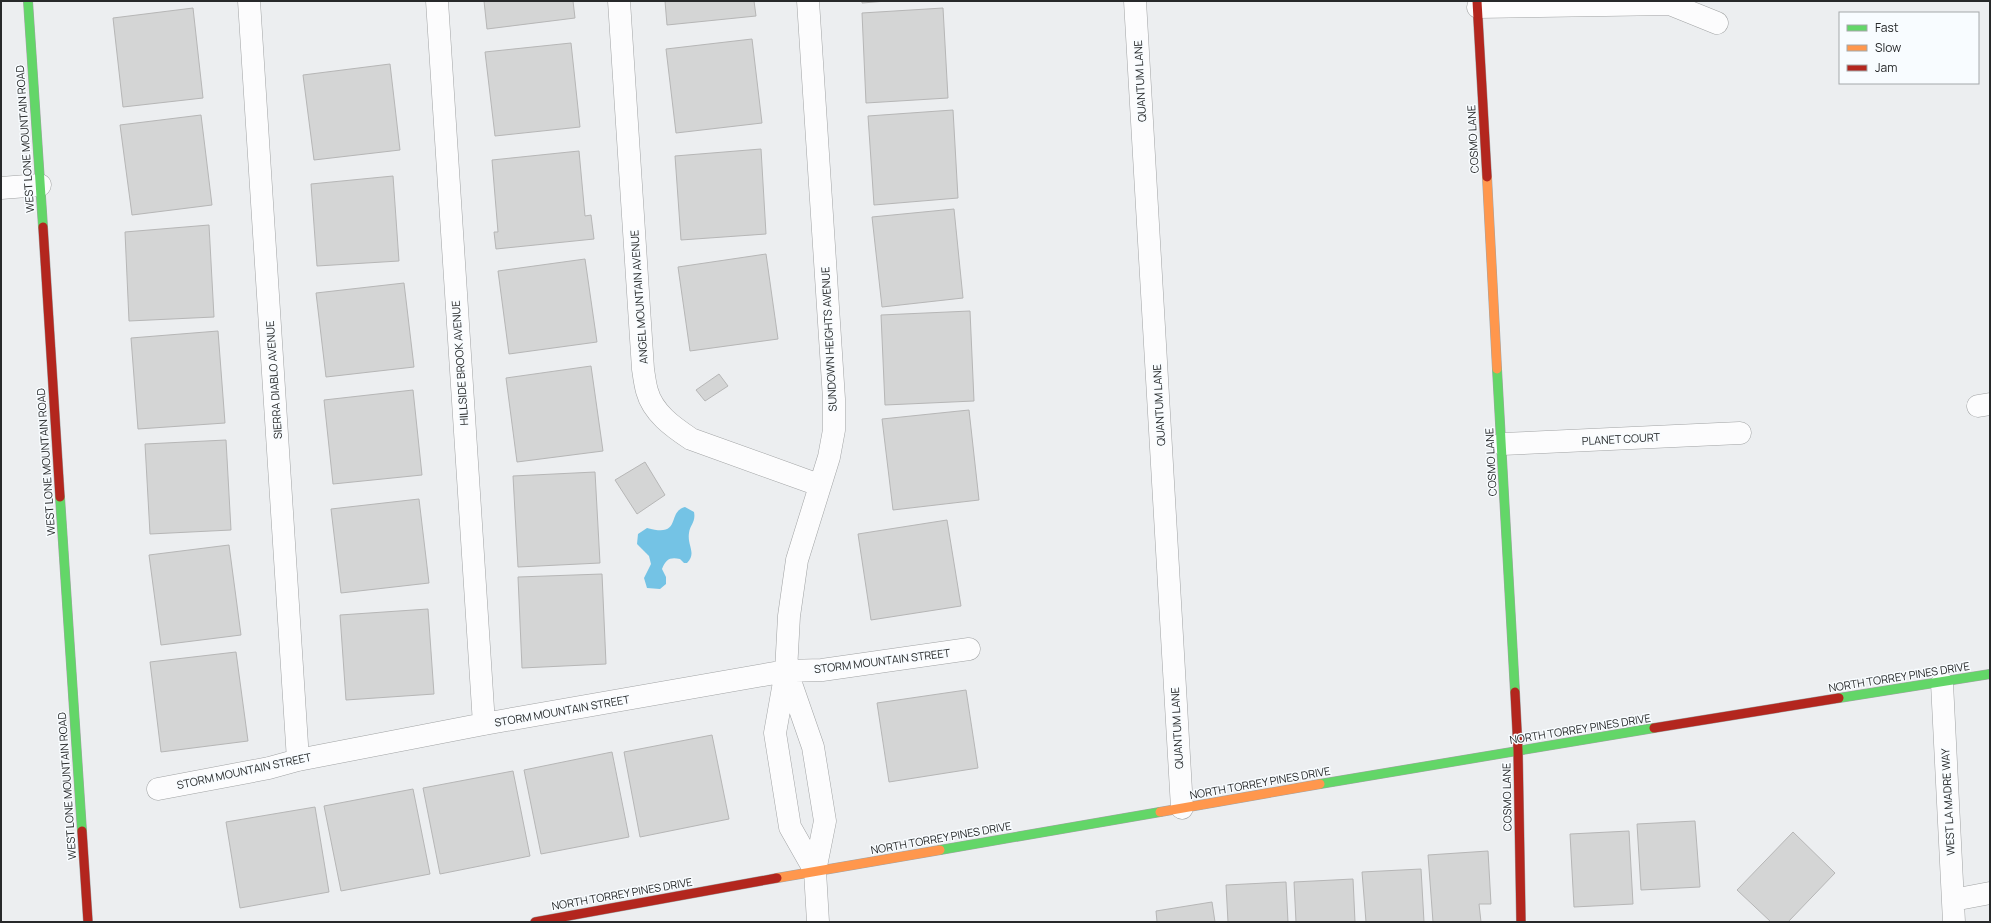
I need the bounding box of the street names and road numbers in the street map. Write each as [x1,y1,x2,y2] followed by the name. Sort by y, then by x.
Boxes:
[1130,40,1149,122] street label: QUANTUM LANE
[12,65,37,213] street label: WEST LONE MOUNTAIN ROAD
[1463,104,1482,174] street label: COSMO LANE
[626,229,651,365] street label: ANGEL MOUNTAIN AVENUE
[817,266,840,412] street label: SUNDOWN HEIGHTS AVENUE
[448,300,471,426] street label: HILLSIDE BROOK AVENUE
[262,320,285,440] street label: SIERRA DIABLO AVENUE
[1149,364,1168,446] street label: QUANTUM LANE
[33,388,58,536] street label: WEST LONE MOUNTAIN ROAD
[1481,427,1500,497] street label: COSMO LANE
[1581,429,1661,448] street label: PLANET COURT
[813,645,951,676] street label: STORM MOUNTAIN STREET
[1827,658,1971,695] street label: NORTH TORREY PINES DRIVE
[1167,687,1186,769] street label: QUANTUM LANE
[493,691,631,730] street label: STORM MOUNTAIN STREET
[1508,710,1652,747] street label: NORTH TORREY PINES DRIVE
[54,712,79,860] street label: WEST LONE MOUNTAIN ROAD
[1937,747,1958,856] street label: WEST LA MADRE WAY
[175,749,313,792] street label: STORM MOUNTAIN STREET
[1188,763,1332,802] street label: NORTH TORREY PINES DRIVE
[1498,763,1515,831] street label: COSMO LANE
[869,818,1013,857] street label: NORTH TORREY PINES DRIVE
[550,874,694,913] street label: NORTH TORREY PINES DRIVE

